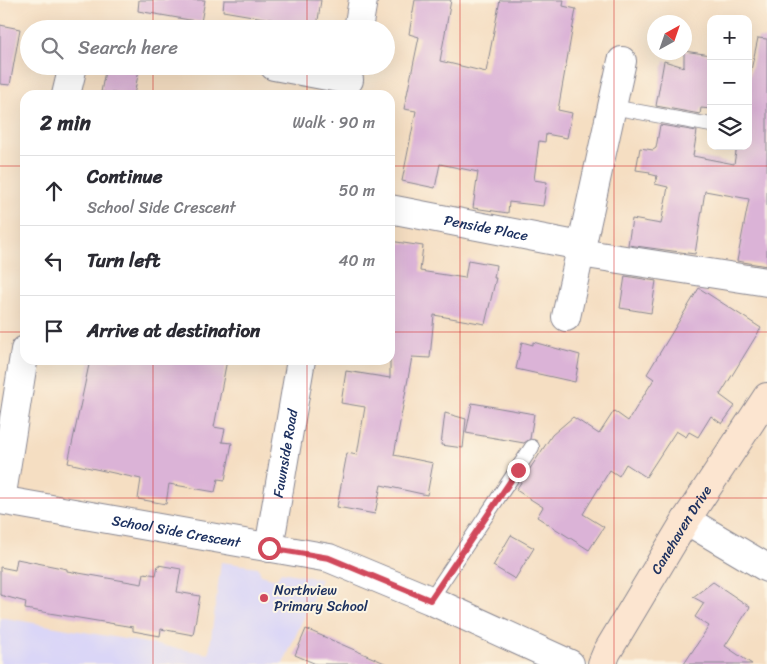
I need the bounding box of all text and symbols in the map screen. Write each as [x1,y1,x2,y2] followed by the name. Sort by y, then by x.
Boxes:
[647,15,692,60] north arrow
[707,15,752,150] map controls
[707,15,752,60] button: +
[20,20,395,75] search box
[78,31,178,64] text: Search here
[38,34,66,62] icon: search
[707,60,752,105] button: −
[40,104,91,142] text: 2 min
[707,105,752,150] button: layers
[293,108,375,137] text: Walk · 90 m
[87,160,163,193] text: Continue
[339,176,375,205] text: 50 m
[40,177,68,205] icon: ahead
[87,193,236,222] text: School Side Crescent
[442,208,530,248] street label: Penside Place
[87,244,160,277] text: Turn left
[338,246,375,275] text: 40 m
[40,247,68,275] icon: left
[87,314,260,347] text: Arrive at destination
[40,317,68,345] icon: arrive
[266,406,306,500] street label: Fawnside Road
[507,459,530,482] route end
[644,480,719,579] street label: Canehaven Drive
[110,508,244,555] street label: School Side Crescent
[258,537,281,560] route start
[274,578,369,619] place label: Northview Primary School
[258,592,270,604] marker: Northview Primary School

